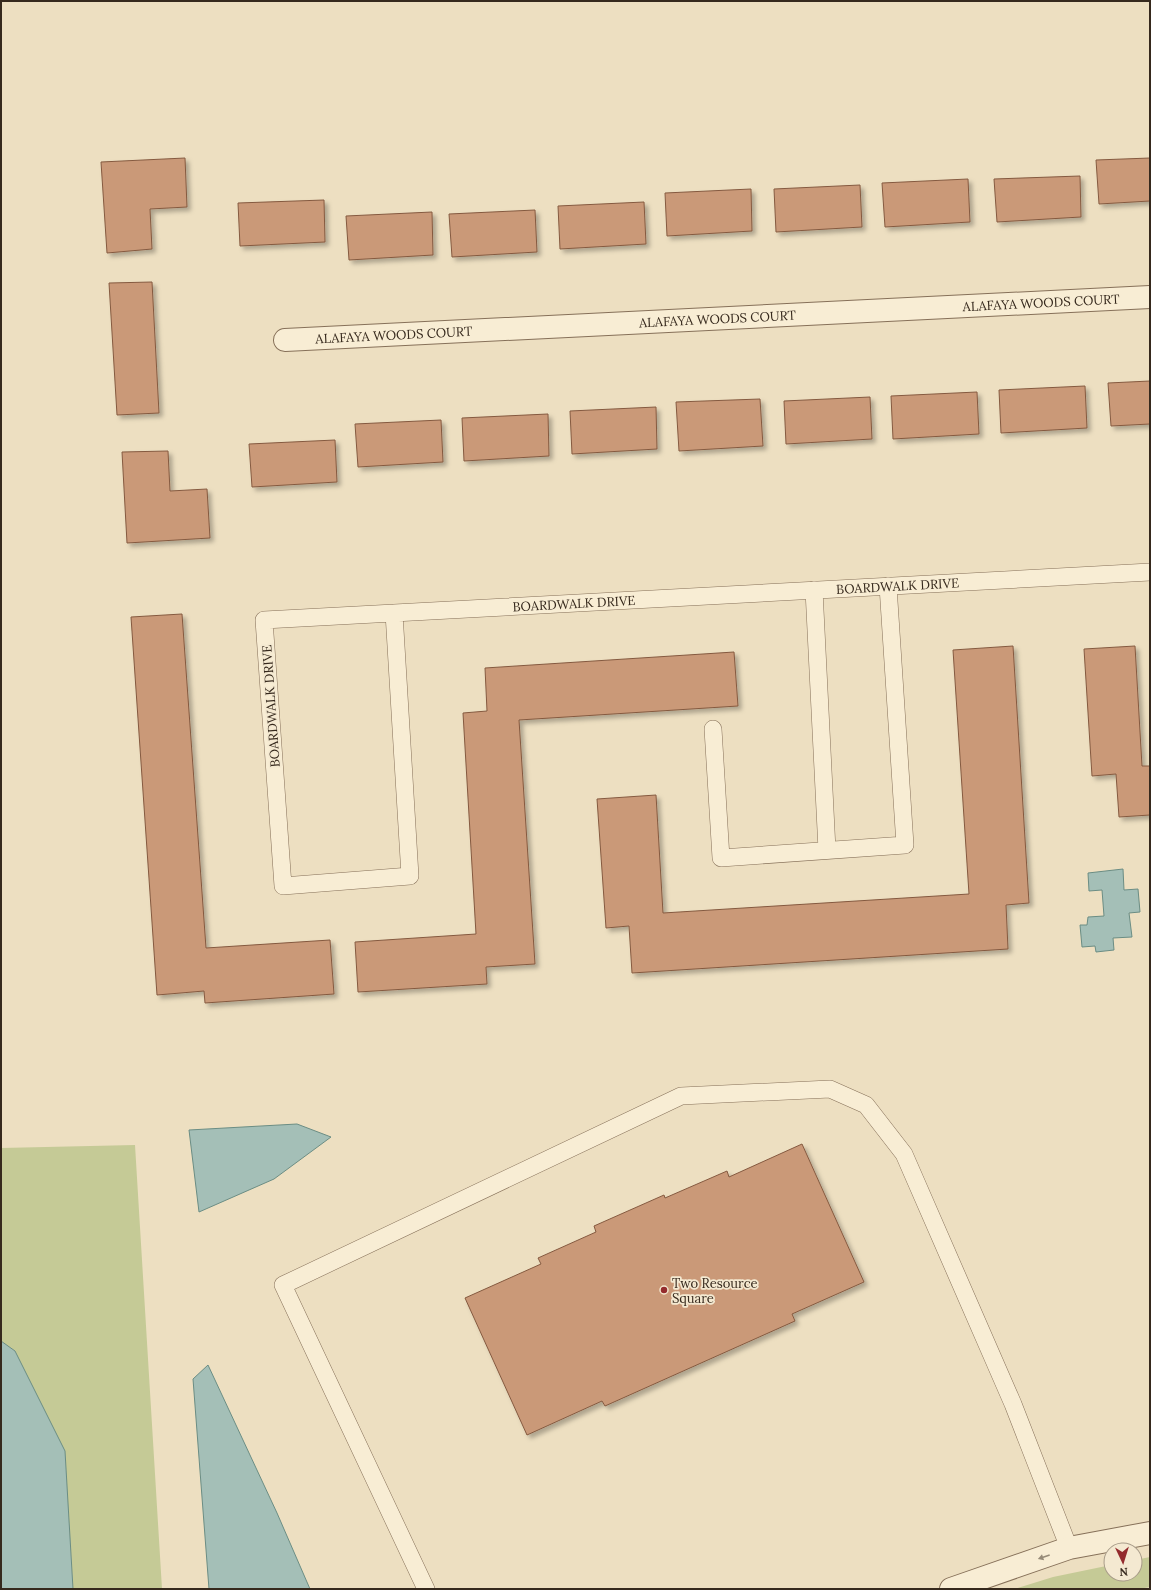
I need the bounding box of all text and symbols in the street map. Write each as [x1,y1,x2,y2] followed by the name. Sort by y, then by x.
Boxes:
[961,290,1121,315] street label: ALAFAYA WOODS COURT
[638,306,797,331] street label: ALAFAYA WOODS COURT
[314,322,473,347] street label: ALAFAYA WOODS COURT
[836,574,959,597] street label: BOARDWALK DRIVE
[512,591,636,615] street label: BOARDWALK DRIVE
[258,644,284,768] street label: BOARDWALK DRIVE
[672,1275,758,1307] place label: Two Resource Square
[659,1285,669,1295] marker: Two Resource Square
[1103,1542,1143,1582] north arrow
[1038,1554,1050,1560] one-way arrow
[1118,1565,1128,1579] text: N

